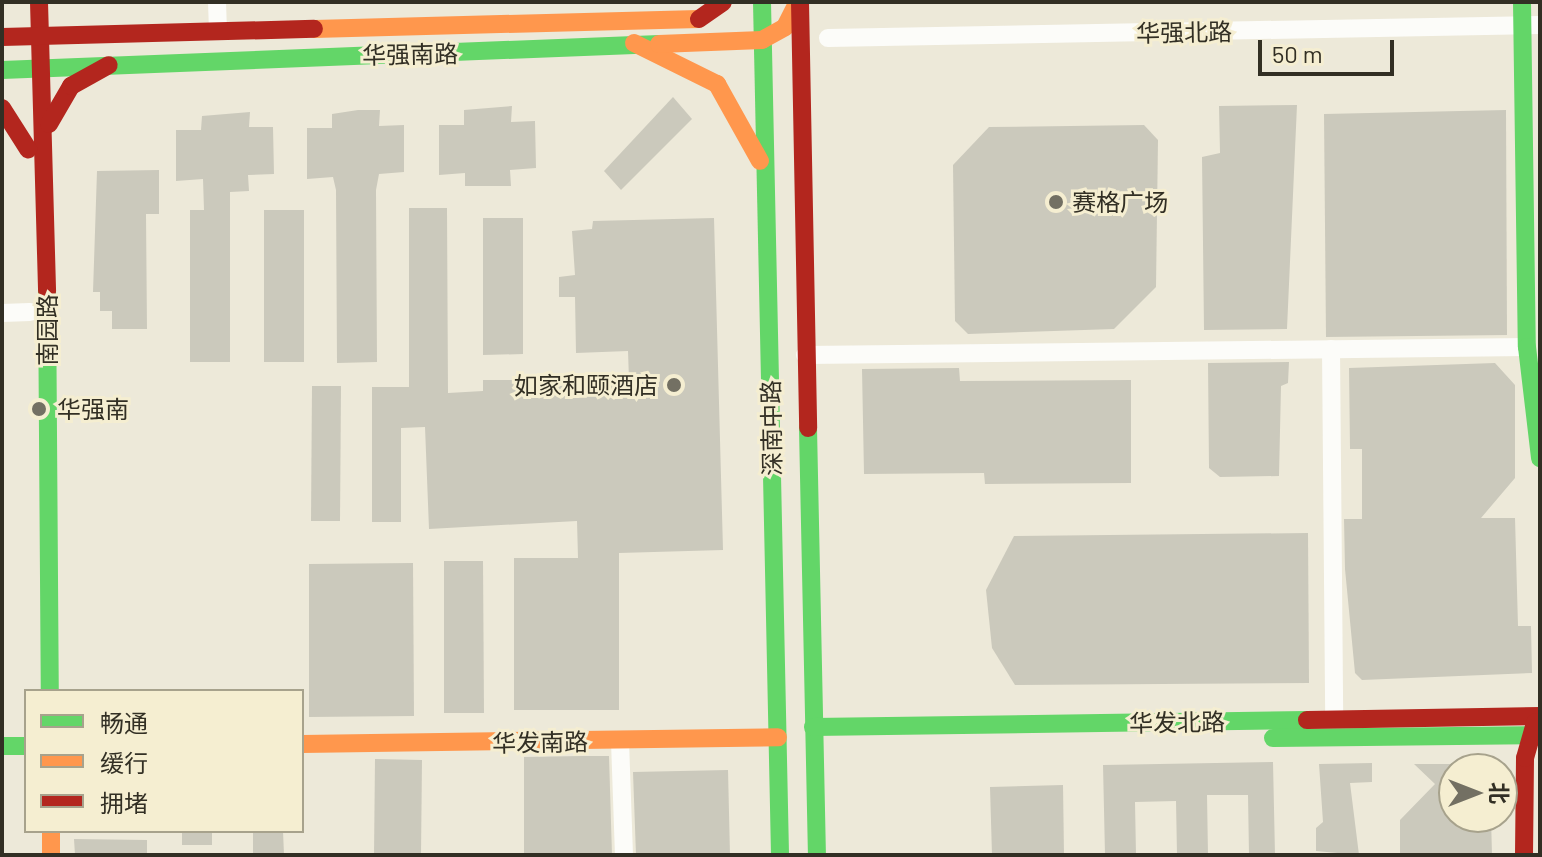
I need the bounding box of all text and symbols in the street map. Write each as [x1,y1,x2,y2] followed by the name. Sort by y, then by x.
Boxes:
[1136,17,1232,47] street label: 华强北路
[1262,24,1398,74] scale bar
[362,39,458,69] street label: 华强南路
[1272,39,1323,68] text: 50 m
[1072,188,1168,216] place label: 赛格广场
[1047,193,1065,211] marker: 赛格广场
[33,294,61,366] street label: 南园路
[514,371,658,399] place label: 如家和颐酒店
[665,376,683,394] marker: 如家和颐酒店
[756,380,786,476] street label: 深南中路
[57,395,129,423] place label: 华强南
[28,398,50,420] marker: 华强南
[24,689,304,833] legend
[1129,707,1225,737] street label: 华发北路
[100,708,148,737] text: 畅通
[492,727,588,757] street label: 华发南路
[100,748,148,777] text: 缓行
[1438,753,1518,833] north arrow
[1487,782,1513,804] text: 北
[100,788,148,817] text: 拥堵

